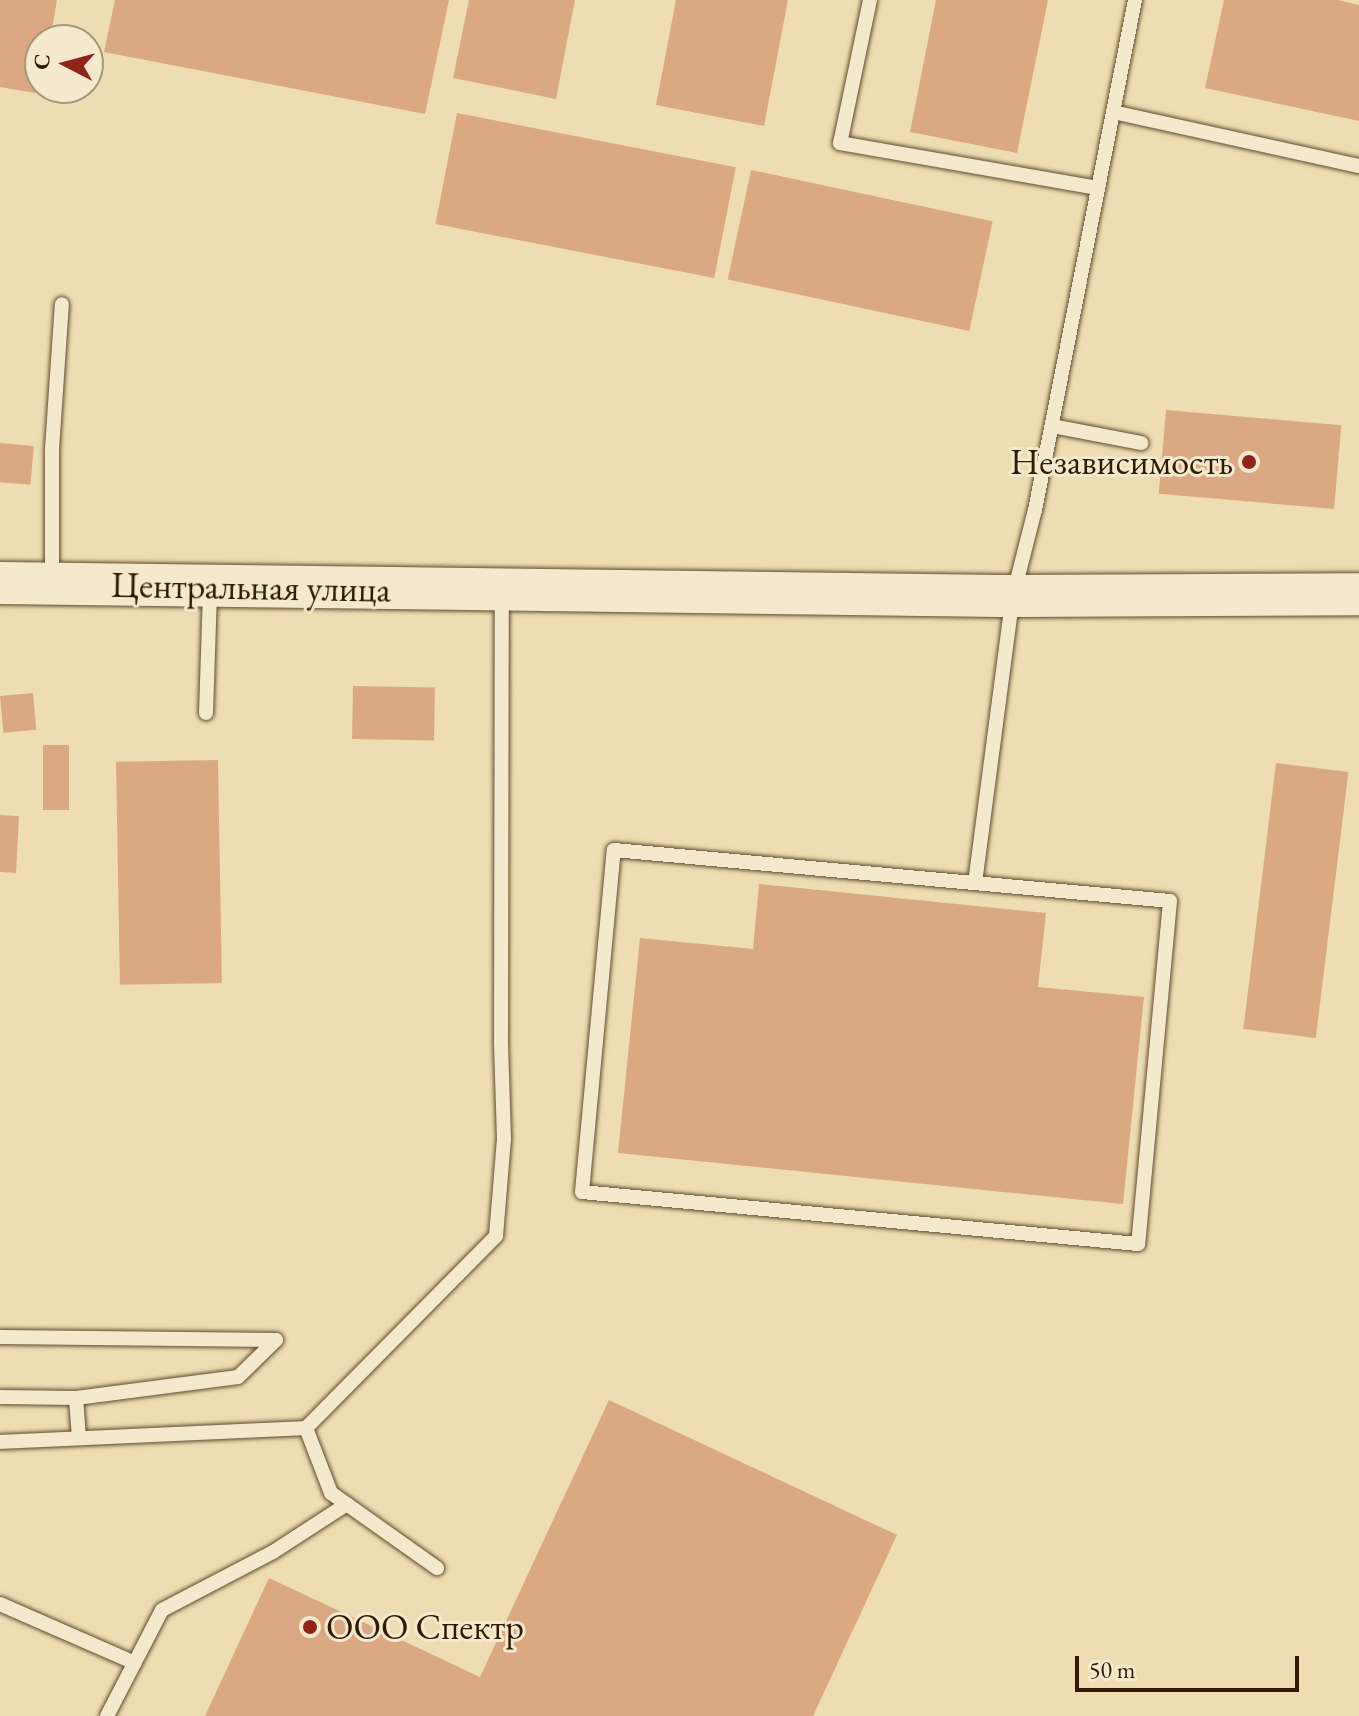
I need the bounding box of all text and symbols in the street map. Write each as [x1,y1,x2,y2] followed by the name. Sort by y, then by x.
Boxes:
[24,24,104,104] north arrow
[26,52,57,71] text: С
[1010,440,1233,484] place label: Независимость
[1240,453,1258,471] marker: Независимость
[111,563,391,611] street label: Центральная улица
[326,1605,524,1649] place label: ООО Спектр
[301,1618,319,1636] marker: ООО Спектр
[1079,1640,1303,1690] scale bar
[1089,1654,1136,1685] text: 50 m

